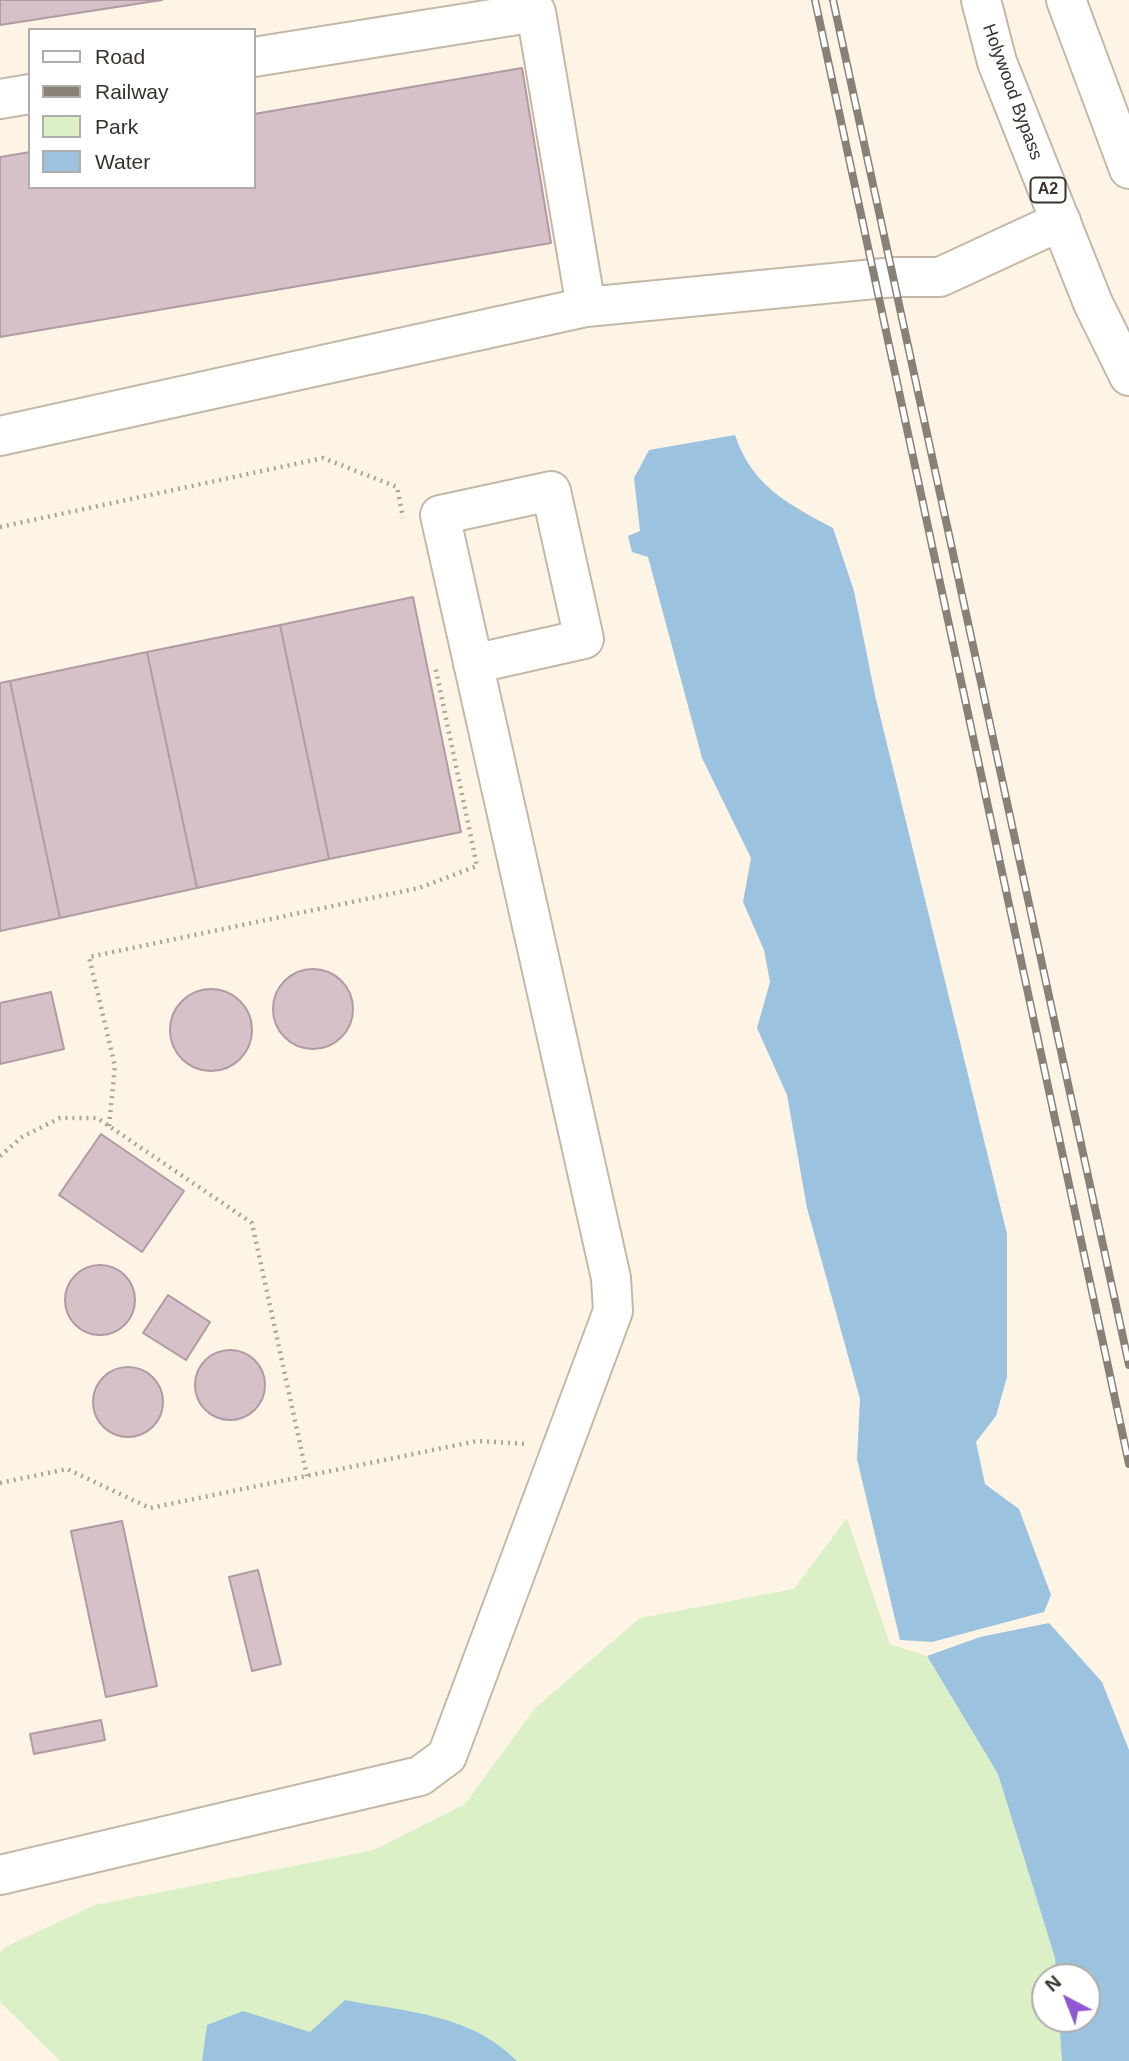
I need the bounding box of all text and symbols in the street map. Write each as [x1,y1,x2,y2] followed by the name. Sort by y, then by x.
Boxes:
[977,21,1047,163] street label: Holywood Bypass
[28,28,256,189] legend
[95,45,145,68] text: Road
[95,80,169,103] text: Railway
[95,115,138,138] text: Park
[95,150,150,173] text: Water
[1030,178,1066,202] road number: A2
[1031,1963,1101,2033] north arrow
[1041,1971,1065,1996] text: N

